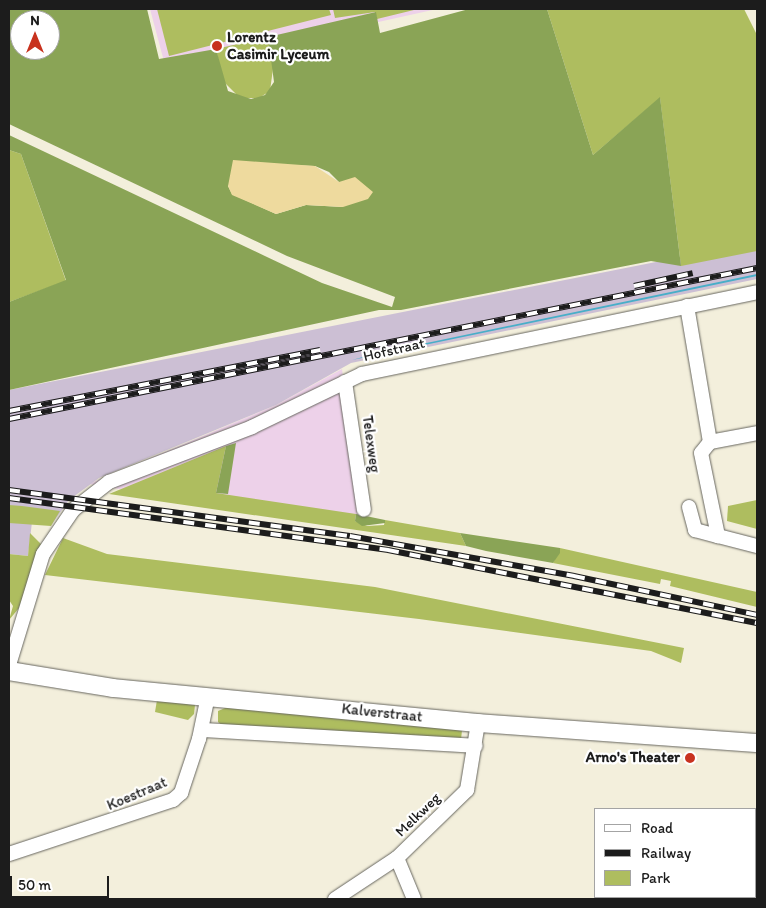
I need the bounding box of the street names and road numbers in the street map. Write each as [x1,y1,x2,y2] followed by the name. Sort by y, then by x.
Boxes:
[361,334,427,366] street label: Hofstraat
[358,414,384,474] street label: Telexweg
[341,700,423,726] street label: Kalverstraat
[104,773,170,815] street label: Koestraat
[392,789,444,841] street label: Melkweg

